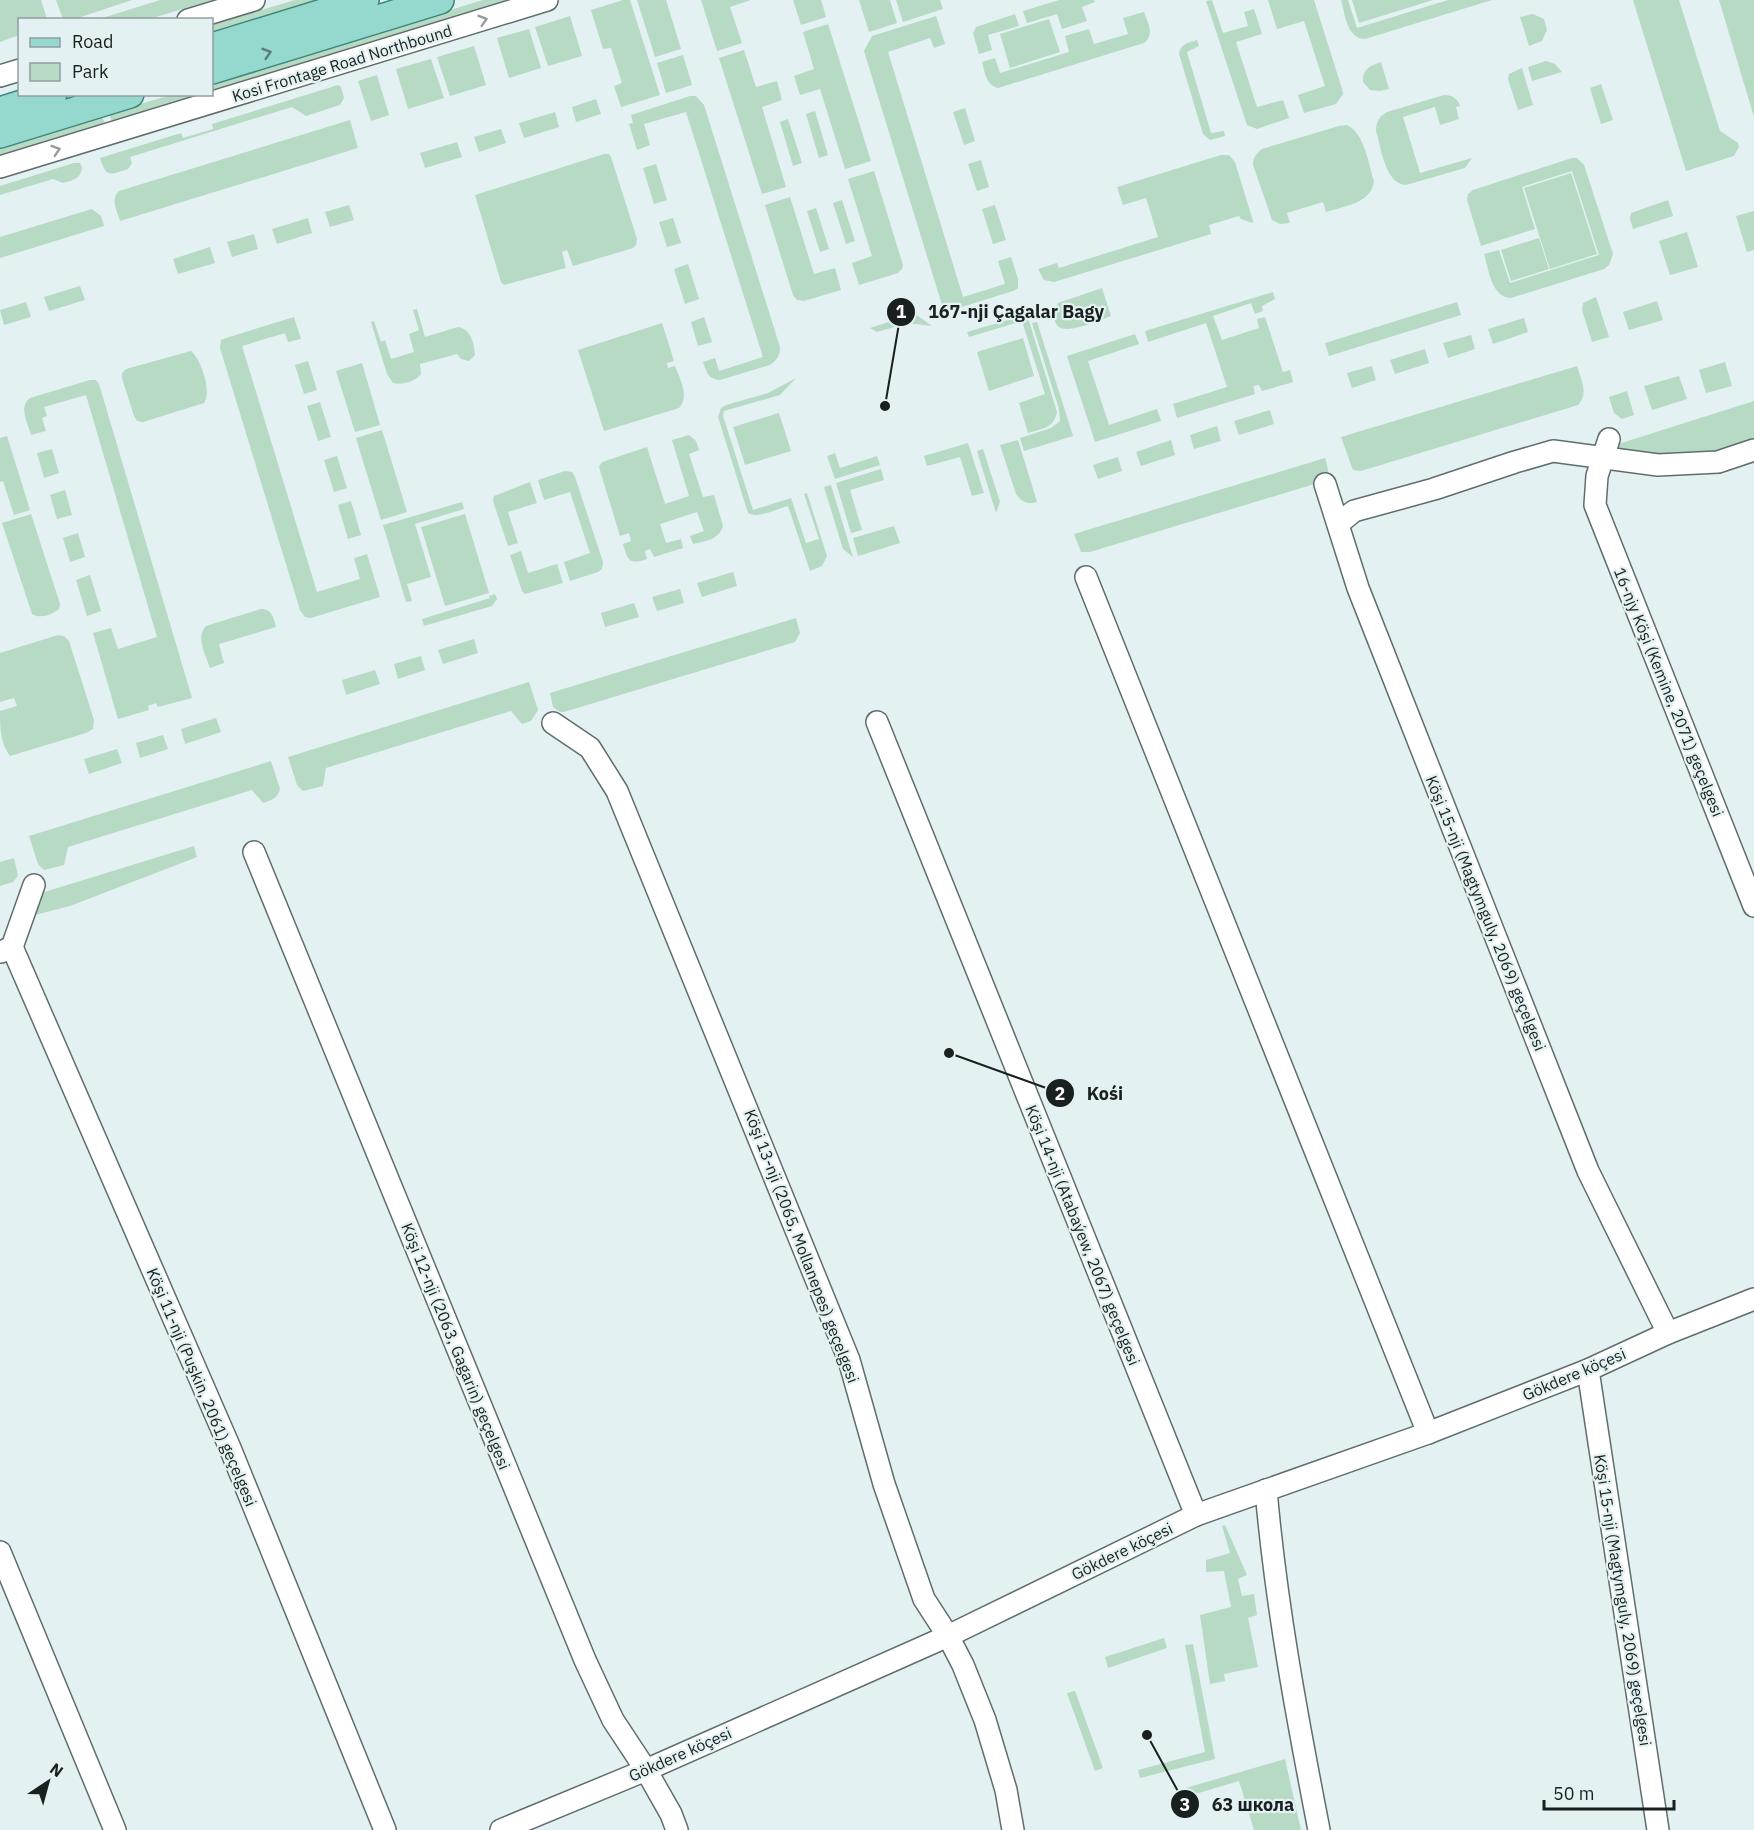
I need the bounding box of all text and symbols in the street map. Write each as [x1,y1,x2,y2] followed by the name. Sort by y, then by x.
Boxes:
[478,15,488,27] one-way arrow
[18,18,213,96] legend
[230,20,454,106] street label: Kosi Frontage Road Northbound
[72,30,113,53] text: Road
[261,48,272,60] one-way arrow
[72,60,109,83] text: Park
[50,144,61,157] one-way arrow
[886,294,1116,330] callout: 167-nji Çagalar Bagy
[896,300,907,323] text: 1
[928,300,1104,323] text: 167-nji Çagalar Bagy
[1610,565,1728,819] street label: 16-njy Köşi (Kemine, 2071) geçelgesi
[1421,772,1551,1054] street label: Köşi 15-nji (Magtymguly, 2069) geçelgesi
[1045,1075,1135,1111] callout: Kośi
[1055,1082,1065,1105] text: 2
[1087,1082,1123,1105] text: Kośi
[1021,1102,1145,1368] street label: Köşi 14-nji (Atabaýew, 2067) geçelgesi
[740,1106,864,1386] street label: Köşi 13-nji (2065, Mollanepes) geçelgesi
[397,1220,515,1472] street label: Köşi 12-nji (2063, Gagarin) geçelgesi
[143,1265,261,1509] street label: Köşi 11-nji (Puşkin, 2061) geçelgesi
[1519,1343,1629,1405] street label: Gökdere köçesi
[1590,1453,1656,1747] street label: Köşi 15-nji (Magtymguly, 2069) geçelgesi
[1068,1518,1176,1584] street label: Gökdere köçesi
[626,1722,734,1786] street label: Gökdere köçesi
[18,1752,78,1812] north arrow
[46,1758,67,1781] text: N
[1544,1773,1674,1811] scale bar
[1553,1782,1595,1805] text: 50 m
[1170,1786,1306,1822] callout: 63 школа
[1180,1793,1190,1816] text: 3
[1212,1793,1294,1816] text: 63 школа

